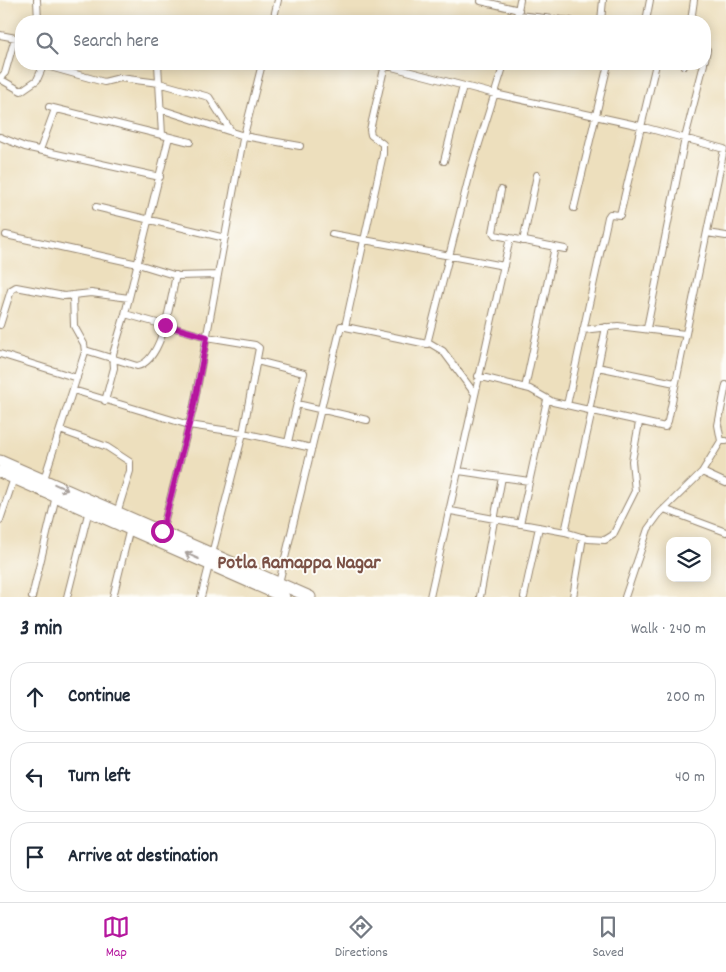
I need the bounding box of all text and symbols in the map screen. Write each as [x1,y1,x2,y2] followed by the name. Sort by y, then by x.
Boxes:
[15,15,711,70] search box
[33,29,61,57] icon: search
[73,29,159,56] text: Search here
[154,314,177,337] route end
[53,482,68,492] one-way arrow
[151,520,174,543] route start
[666,537,711,582] map controls
[666,537,711,582] button: layers
[185,550,200,560] one-way arrow
[217,550,381,578] district label: Potla Ramappa Nagar
[20,615,62,645] text: 3 min
[631,618,706,641] text: Walk · 240 m
[21,683,49,711] icon: ahead
[68,684,130,711] text: Continue
[666,686,705,709] text: 200 m
[21,763,49,791] icon: left
[68,764,131,791] text: Turn left
[675,766,705,789] text: 40 m
[21,843,49,871] icon: arrive
[68,844,218,871] text: Arrive at destination
[102,913,130,963] tab: Map
[335,913,388,963] tab: Directions
[592,913,624,963] tab: Saved

